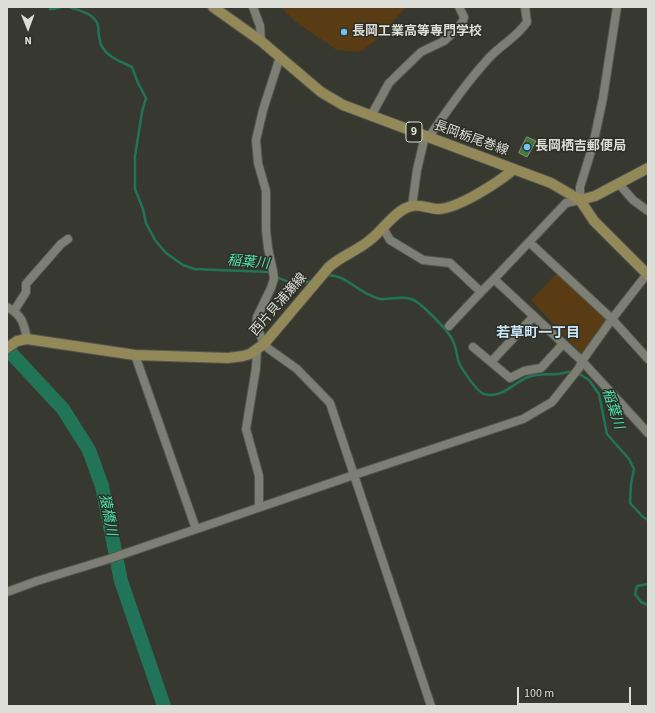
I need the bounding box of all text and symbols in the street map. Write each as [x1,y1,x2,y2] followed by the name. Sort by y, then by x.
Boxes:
[8,8,48,48] north arrow
[352,24,482,40] place label: 長岡工業高等専門学校
[339,27,349,37] marker: 長岡工業高等専門学校
[24,33,32,48] text: N
[432,118,510,160] street label: 長岡栃尾巻線
[406,122,422,142] road number: 9
[535,139,626,155] place label: 長岡栖吉郵便局
[522,142,532,152] marker: 長岡栖吉郵便局
[226,253,270,273] water label: 稲葉川
[248,270,310,340] street label: 西片貝浦瀬線
[496,326,580,342] district label: 若草町一丁目
[598,386,626,432] water label: 稲葉川
[95,493,119,537] water label: 猿橋川
[519,679,633,705] scale bar
[524,685,554,702] text: 100 m

